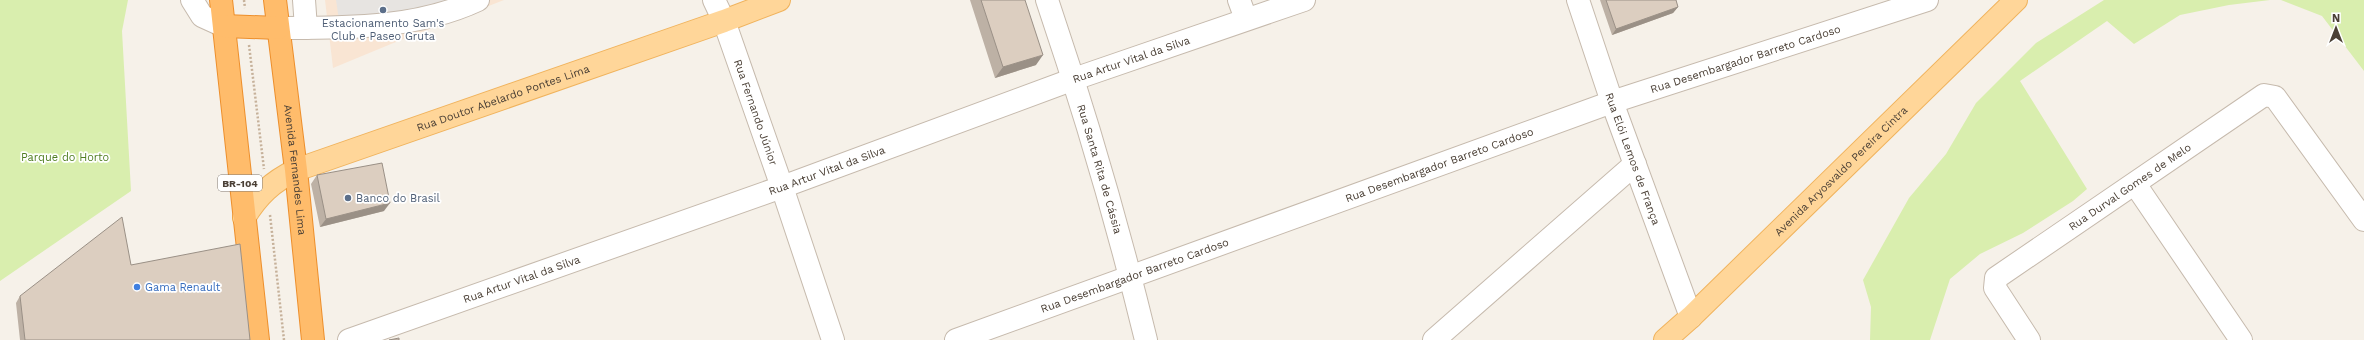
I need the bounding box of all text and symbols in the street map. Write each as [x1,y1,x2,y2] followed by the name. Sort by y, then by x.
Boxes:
[378,5,388,15] marker: Estacionamento Sam's Club e Paseo Gruta
[2316,8,2356,48] north arrow
[2332,12,2340,25] text: N
[322,17,444,43] place label: Estacionamento Sam's Club e Paseo Gruta
[1649,22,1842,96] street label: Rua Desembargador Barreto Cardoso
[1071,34,1192,86] street label: Rua Artur Vital da Silva
[731,58,780,168] street label: Rua Fernando Júnior
[415,62,591,135] street label: Rua Doutor Abelardo Pontes Lima
[1602,91,1663,227] street label: Rua Elói Lemos de França
[1074,103,1124,235] street label: Rua Santa Rita de Cássia
[281,104,308,236] street label: Avenida Fernandes Lima
[1772,104,1910,239] street label: Avenida Aryosvaldo Pereira Cintra
[1344,125,1535,205] street label: Rua Desembargador Barreto Cardoso
[2066,141,2194,233] street label: Rua Durval Gomes de Melo
[767,143,887,198] street label: Rua Artur Vital da Silva
[21,151,109,164] park label: Parque do Horto
[218,175,262,191] road number: BR-104
[356,192,440,205] place label: Banco do Brasil
[343,193,353,203] marker: Banco do Brasil
[1039,236,1231,316] street label: Rua Desembargador Barreto Cardoso
[462,253,582,306] street label: Rua Artur Vital da Silva
[145,281,221,294] place label: Gama Renault
[132,282,142,292] marker: Gama Renault

